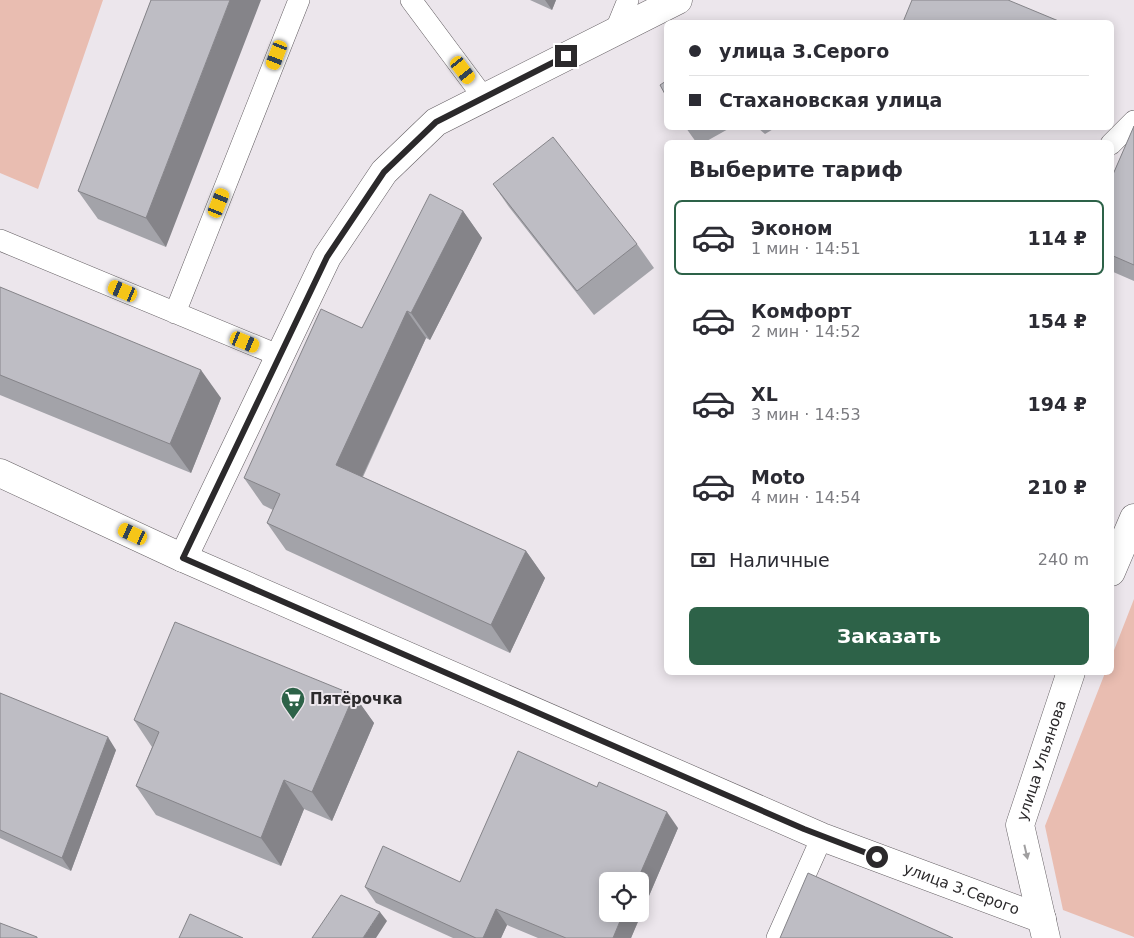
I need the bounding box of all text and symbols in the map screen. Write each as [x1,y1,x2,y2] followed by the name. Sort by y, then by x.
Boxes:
[264,38,289,72] car
[719,40,889,62] text: улица З.Серого
[555,45,577,67] route end
[447,54,478,86] car
[719,89,942,111] text: Стахановская улица
[689,157,903,182] text: Выберите тариф
[206,186,231,220] car
[691,215,736,260] icon: car
[751,217,833,239] text: Эконом
[1028,227,1087,249] text: 114 ₽
[751,239,861,258] text: 1 мин · 14:51
[106,278,139,304] car
[691,298,736,343] icon: car
[751,300,852,322] text: Комфорт
[1028,310,1087,332] text: 154 ₽
[751,322,861,341] text: 2 мин · 14:52
[228,329,261,355] car
[691,381,736,426] icon: car
[751,383,778,405] text: XL
[1028,393,1087,415] text: 194 ₽
[751,405,861,424] text: 3 мин · 14:53
[691,464,736,509] icon: car
[751,466,805,488] text: Moto
[1028,476,1087,498] text: 210 ₽
[751,488,861,507] text: 4 мин · 14:54
[116,521,149,547] car
[689,546,717,574] icon: cash
[729,549,830,571] text: Наличные
[1038,550,1089,569] text: 240 m
[689,607,1089,665] button: Заказать
[280,686,306,720] supermarket icon: Пятёрочка
[310,690,403,708] place label: Пятёрочка
[1013,698,1070,823] street label: улица Ульянова
[1022,845,1030,860] one-way arrow
[866,846,888,868] route start
[901,859,1022,919] street label: улица З.Серого
[599,872,649,922] map controls
[599,872,649,922] button: locate

